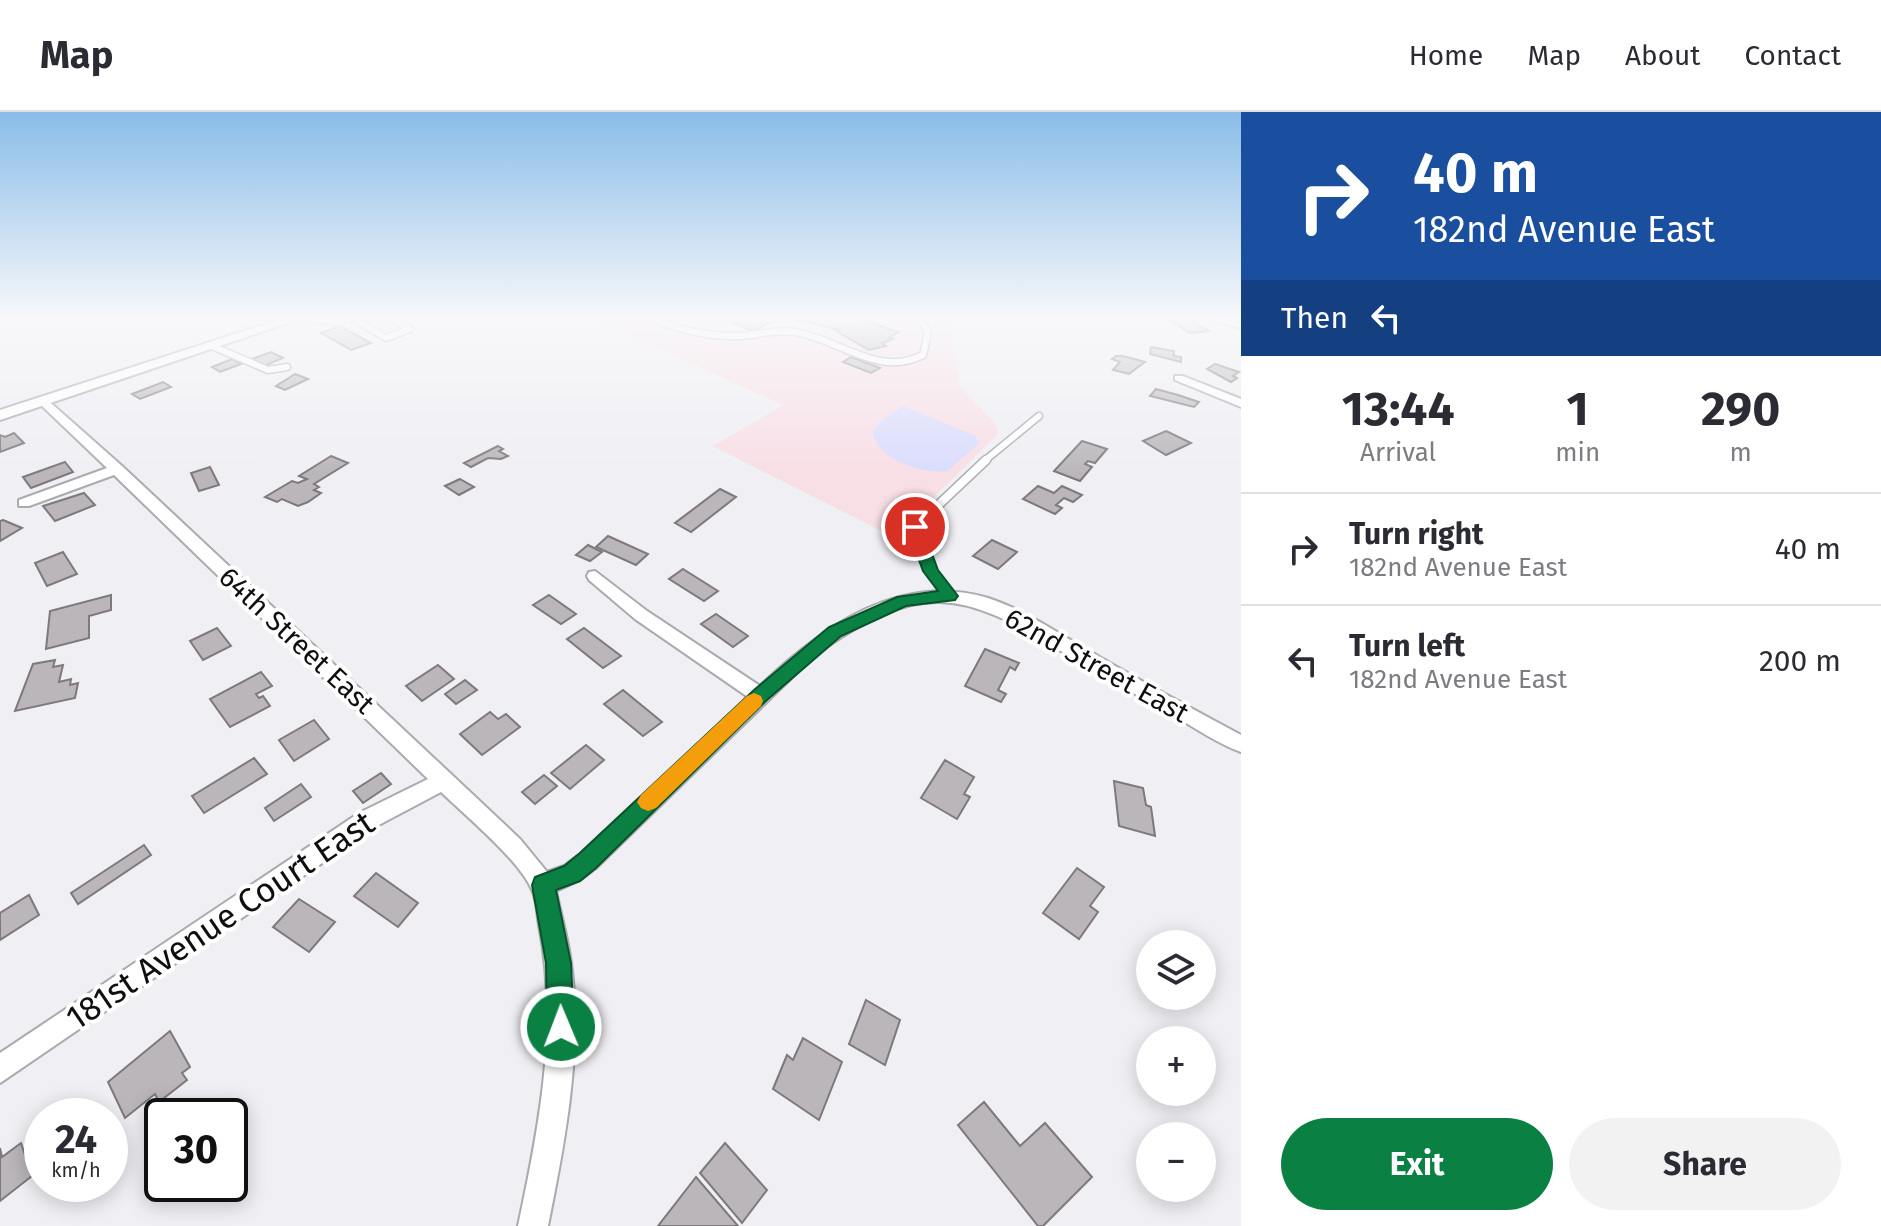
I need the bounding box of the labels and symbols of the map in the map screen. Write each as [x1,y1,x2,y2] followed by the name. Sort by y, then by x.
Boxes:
[881,493,949,561] pin
[212,560,382,721] street label: 64th Street East
[999,601,1195,730] street label: 62nd Street East
[58,802,383,1039] street label: 181st Avenue Court East
[519,985,603,1069] position arrow
[144,1098,248,1202] speed limit sign: 30

